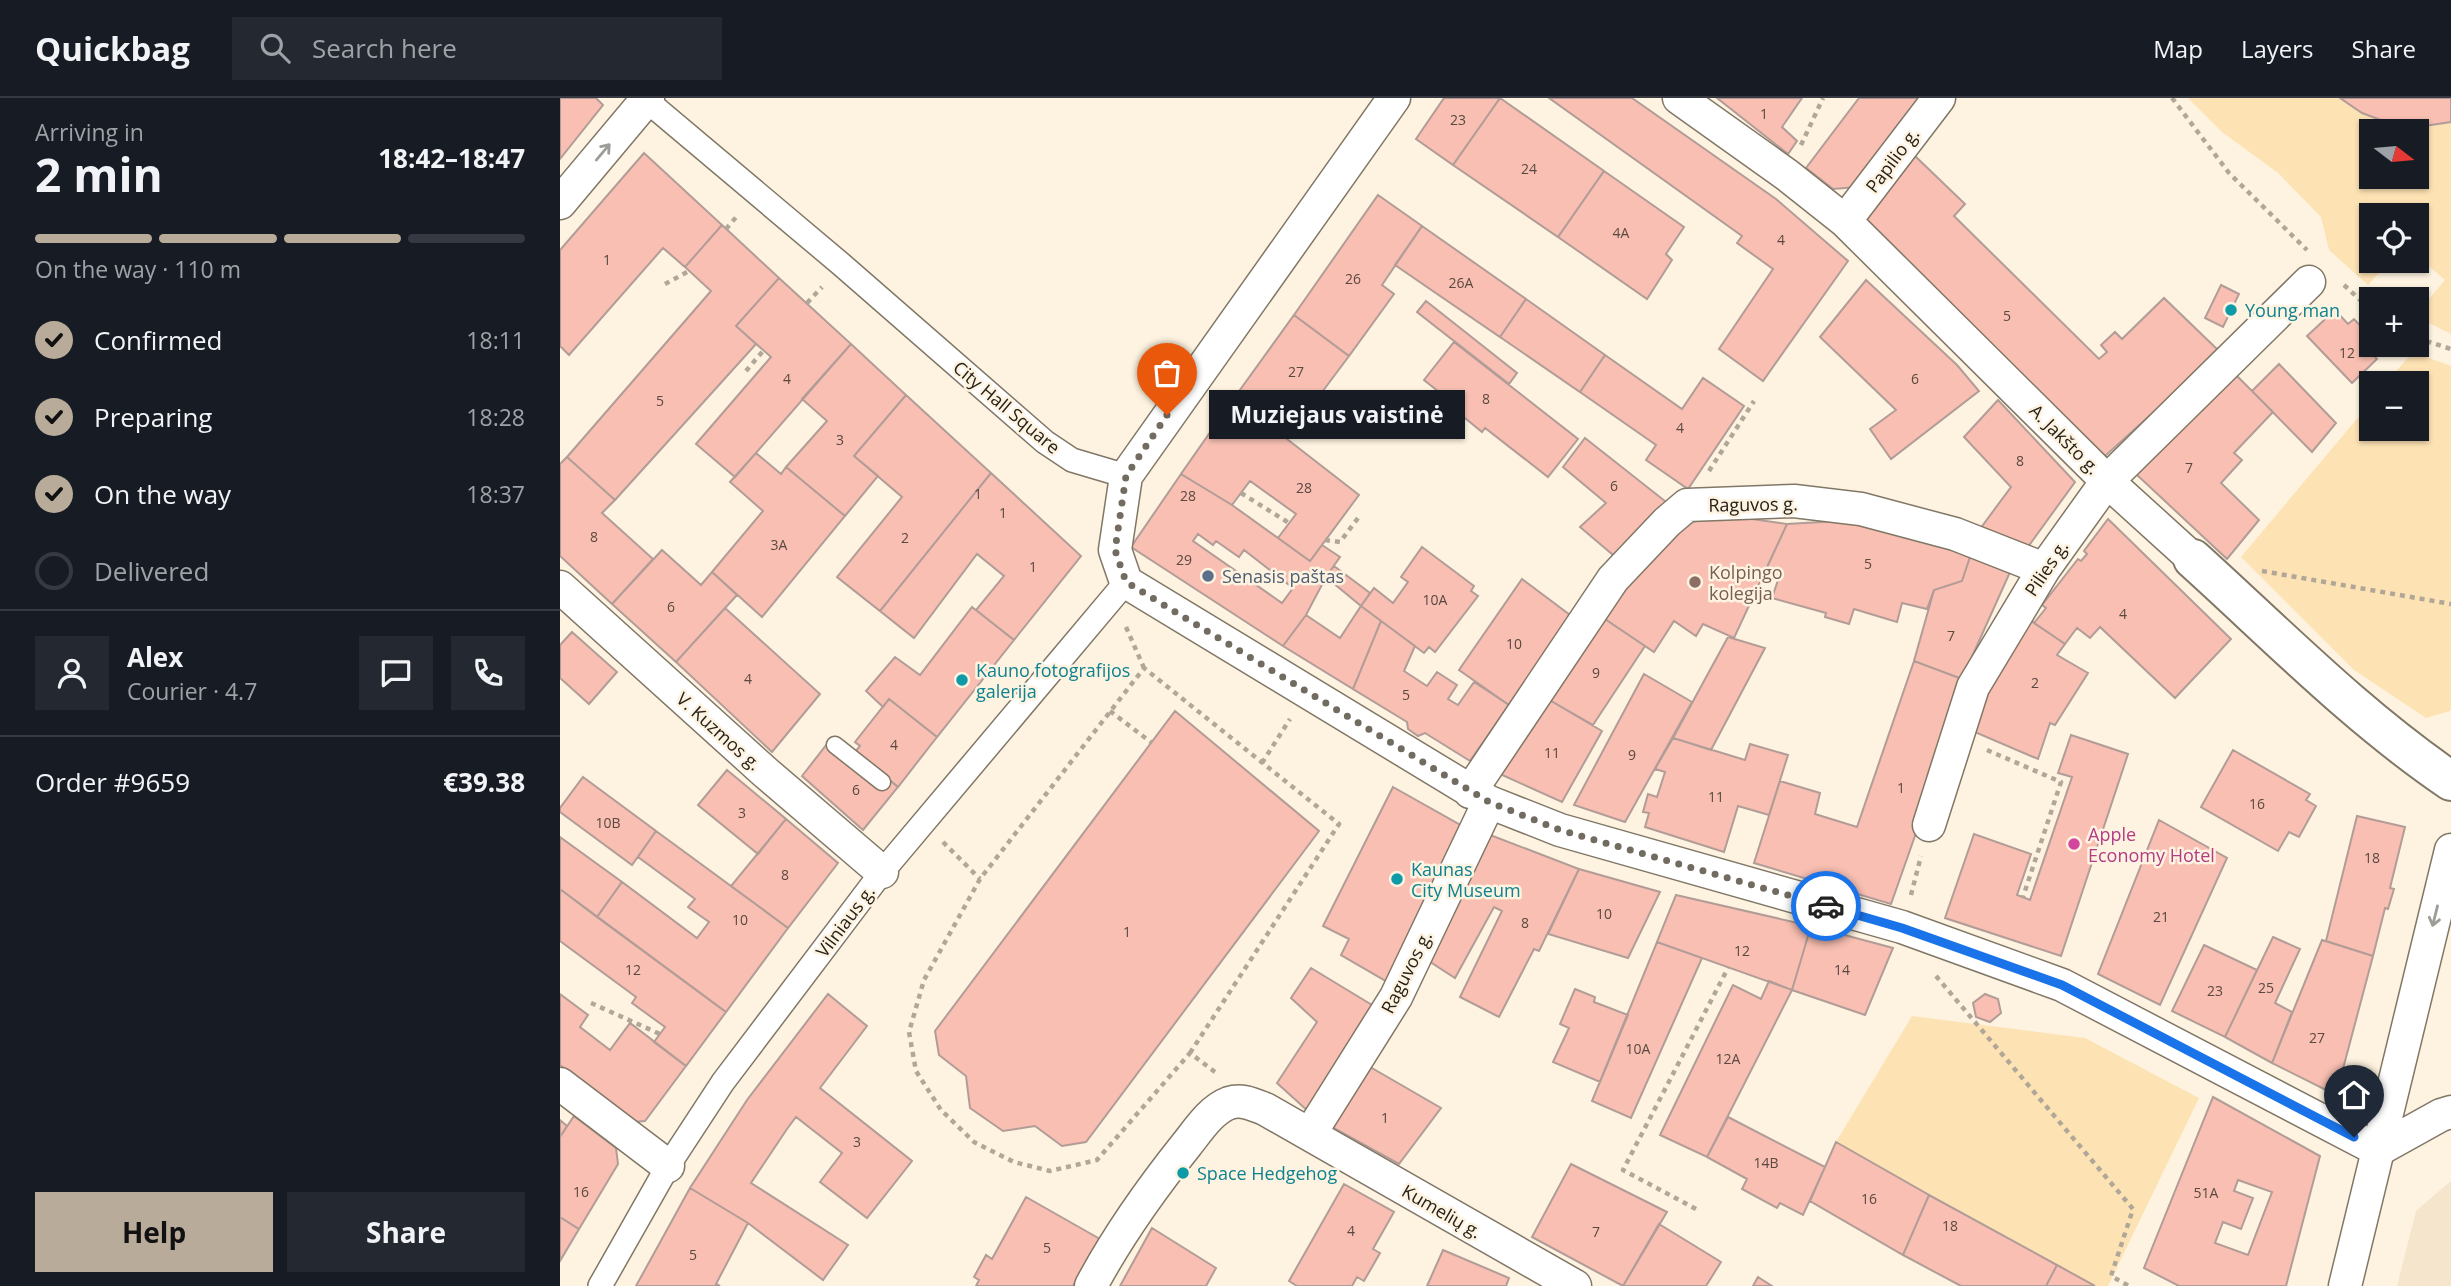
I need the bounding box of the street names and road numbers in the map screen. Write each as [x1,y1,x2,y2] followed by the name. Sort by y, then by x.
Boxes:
[1860,123,1924,197] street label: Papilio g.
[949,355,1065,459] street label: City Hall Square
[2025,399,2105,479] street label: A. Jakšto g.
[1708,491,1798,517] street label: Raguvos g.
[2019,535,2073,601] street label: Pilies g.
[672,687,766,775] street label: V. Kuzmos g.
[810,880,880,962] street label: Vilniaus g.
[1375,927,1437,1017] street label: Raguvos g.
[1398,1179,1486,1243] street label: Kumelių g.

